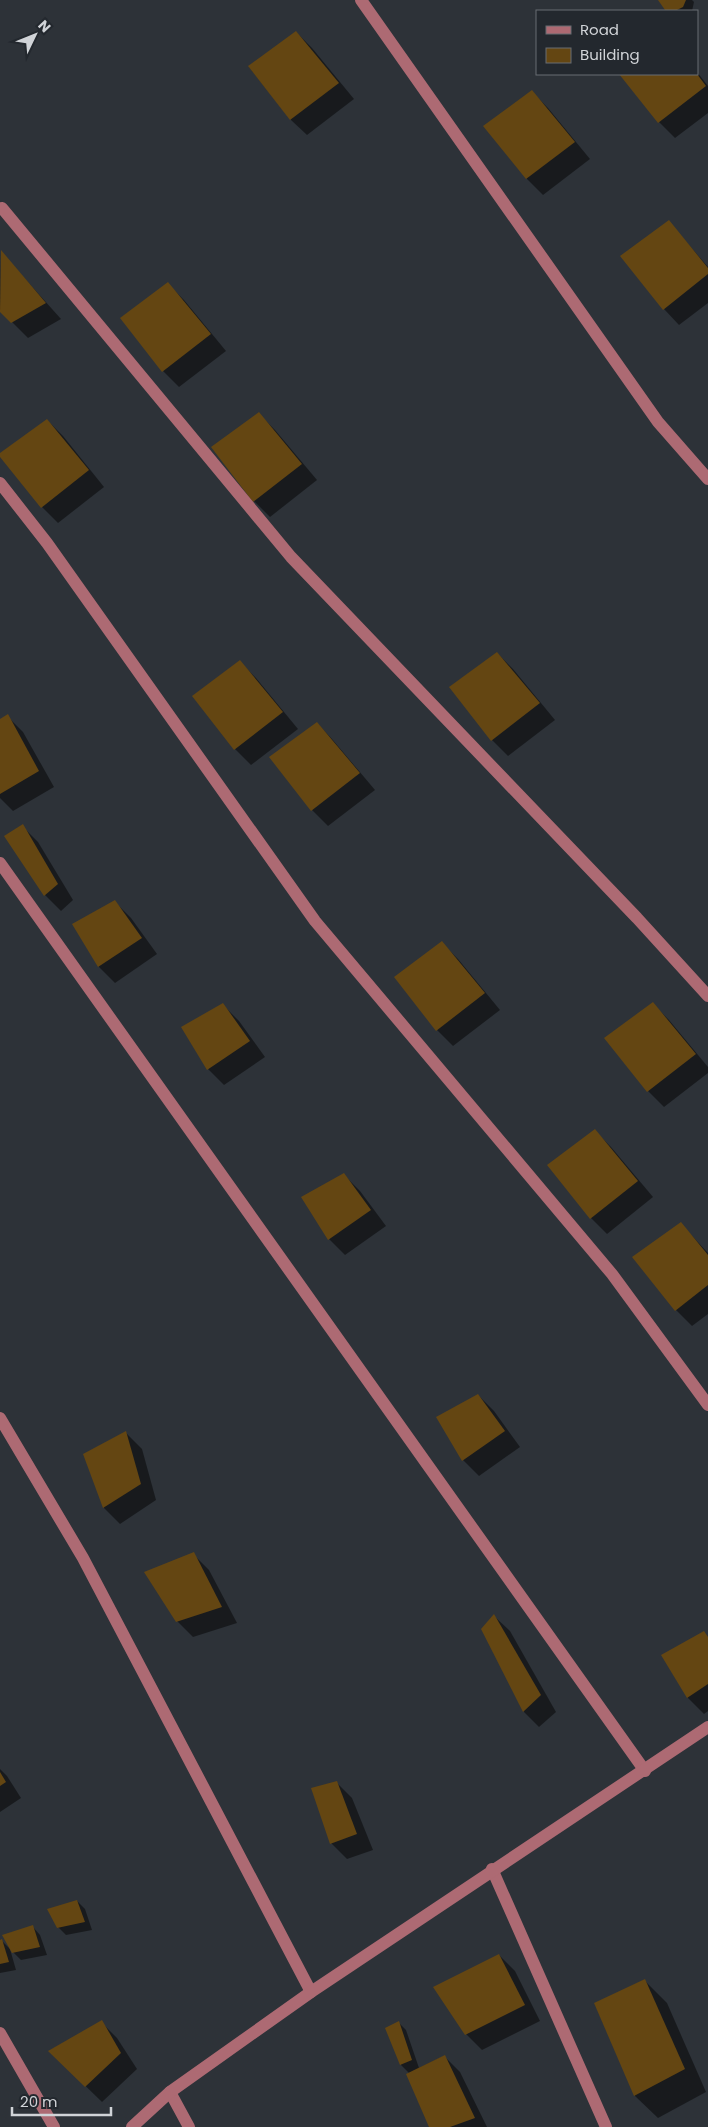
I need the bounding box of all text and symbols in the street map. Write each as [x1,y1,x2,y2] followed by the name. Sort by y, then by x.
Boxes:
[10,10,60,60] north arrow
[536,10,698,75] legend
[34,15,55,37] text: N
[580,19,619,40] text: Road
[580,44,640,65] text: Building
[12,2084,111,2116] scale bar
[20,2091,58,2112] text: 20 m

